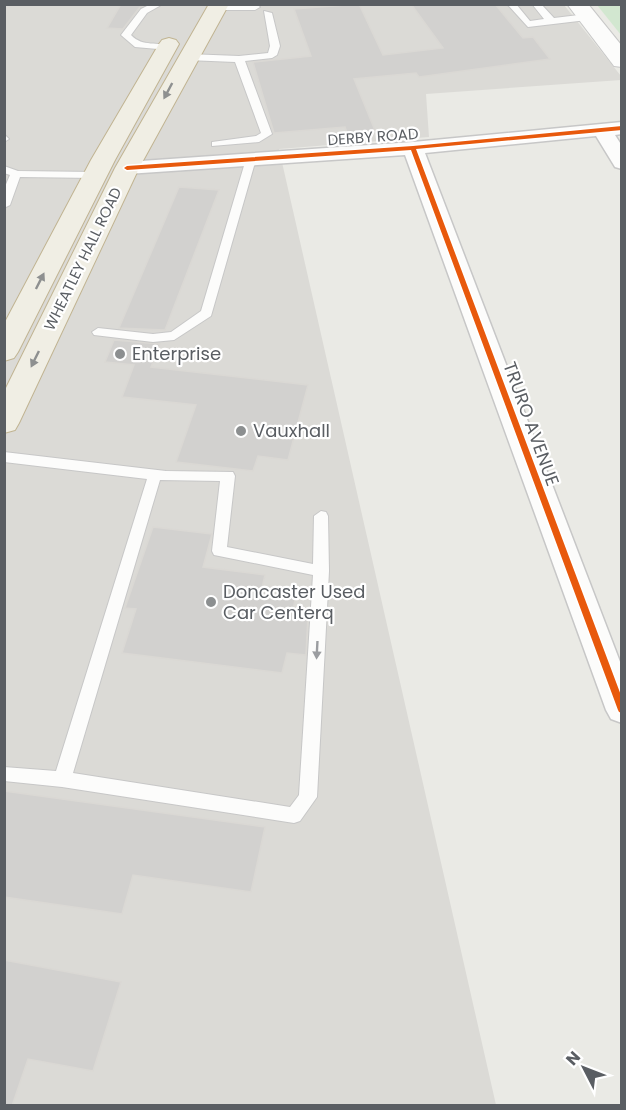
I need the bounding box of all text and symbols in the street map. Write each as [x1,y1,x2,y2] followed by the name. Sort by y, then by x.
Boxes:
[163,83,173,100] one-way arrow
[327,123,419,150] street label: DERBY ROAD
[39,184,126,334] street label: WHEATLEY HALL ROAD
[35,272,45,289] one-way arrow
[132,341,221,366] place label: Enterprise
[113,347,127,361] marker: Enterprise
[30,351,39,368] one-way arrow
[497,358,566,489] street label: TRURO AVENUE
[253,418,330,443] place label: Vauxhall
[234,424,248,438] marker: Vauxhall
[223,579,365,625] place label: Doncaster Used Car Centerq
[204,595,218,609] marker: Doncaster Used Car Centerq
[312,640,321,659] one-way arrow
[554,1038,614,1098] north arrow
[561,1046,586,1070] text: N

